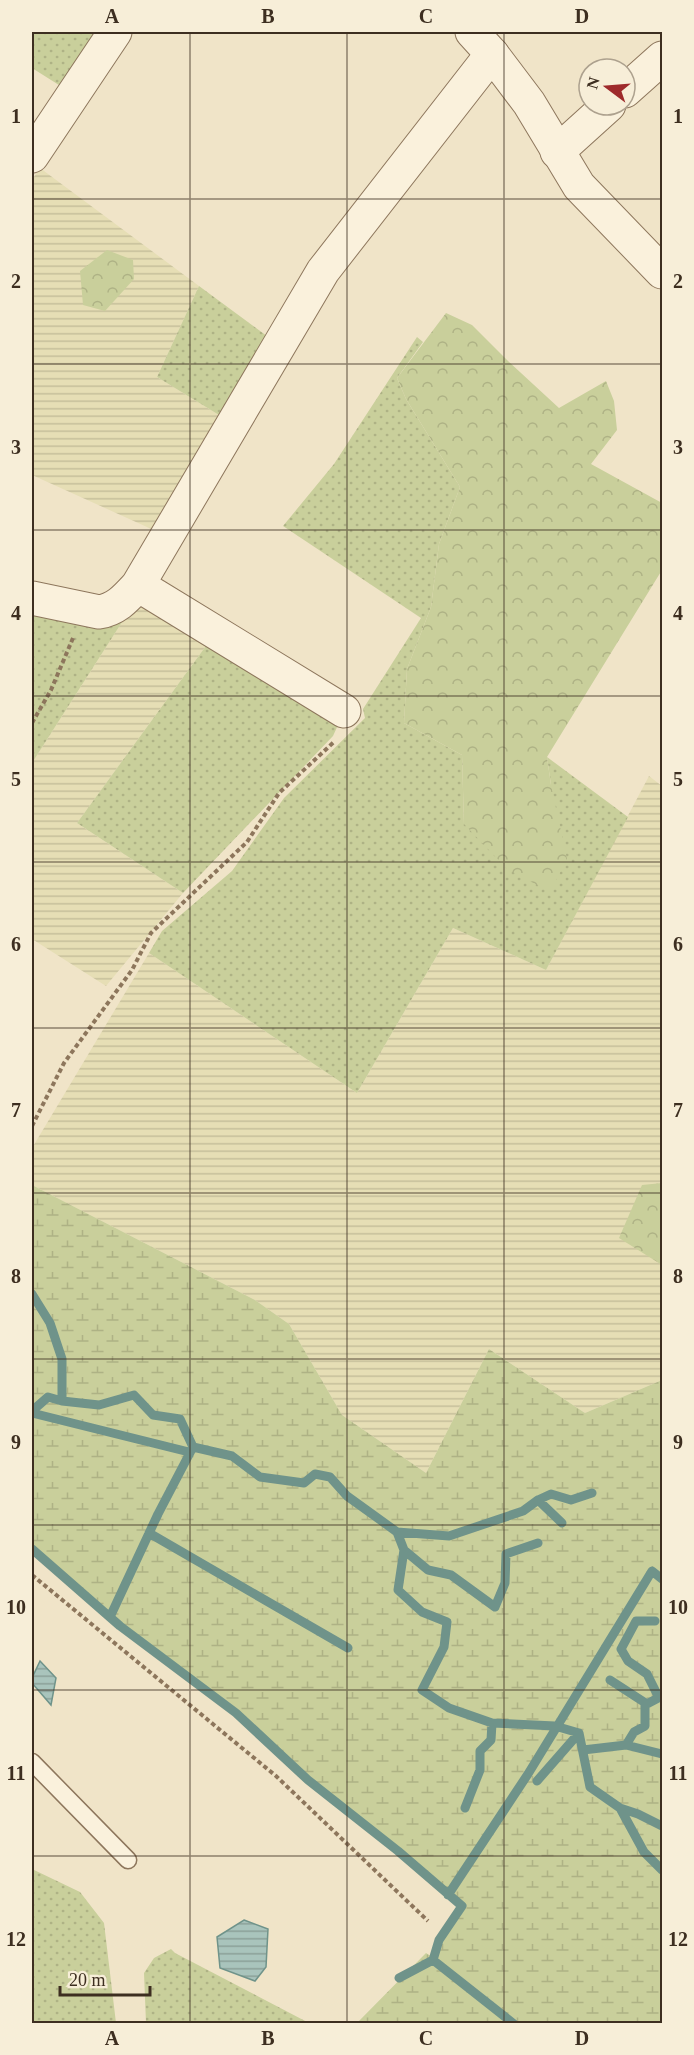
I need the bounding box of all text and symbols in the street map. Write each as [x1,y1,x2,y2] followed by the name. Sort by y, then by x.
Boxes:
[105,5,120,27] text: A
[261,5,275,27] text: B
[419,5,433,27] text: C
[575,5,589,27] text: D
[577,57,637,117] north arrow
[583,75,603,91] text: N
[11,105,21,127] text: 1
[673,105,683,127] text: 1
[11,270,21,292] text: 2
[673,270,683,292] text: 2
[11,436,21,458] text: 3
[673,436,683,458] text: 3
[11,602,21,624] text: 4
[673,602,683,624] text: 4
[11,768,21,790] text: 5
[673,768,683,790] text: 5
[11,933,21,955] text: 6
[673,933,683,955] text: 6
[11,1099,21,1121] text: 7
[673,1099,683,1121] text: 7
[11,1265,21,1287] text: 8
[673,1265,683,1287] text: 8
[11,1431,21,1453] text: 9
[673,1431,683,1453] text: 9
[6,1596,26,1618] text: 10
[668,1596,688,1618] text: 10
[7,1762,25,1784] text: 11
[669,1762,687,1784] text: 11
[6,1928,26,1950] text: 12
[668,1928,688,1950] text: 12
[60,1959,150,1997] scale bar
[69,1970,106,1990] text: 20 m
[105,2027,120,2049] text: A
[261,2027,275,2049] text: B
[419,2027,433,2049] text: C
[575,2027,589,2049] text: D

